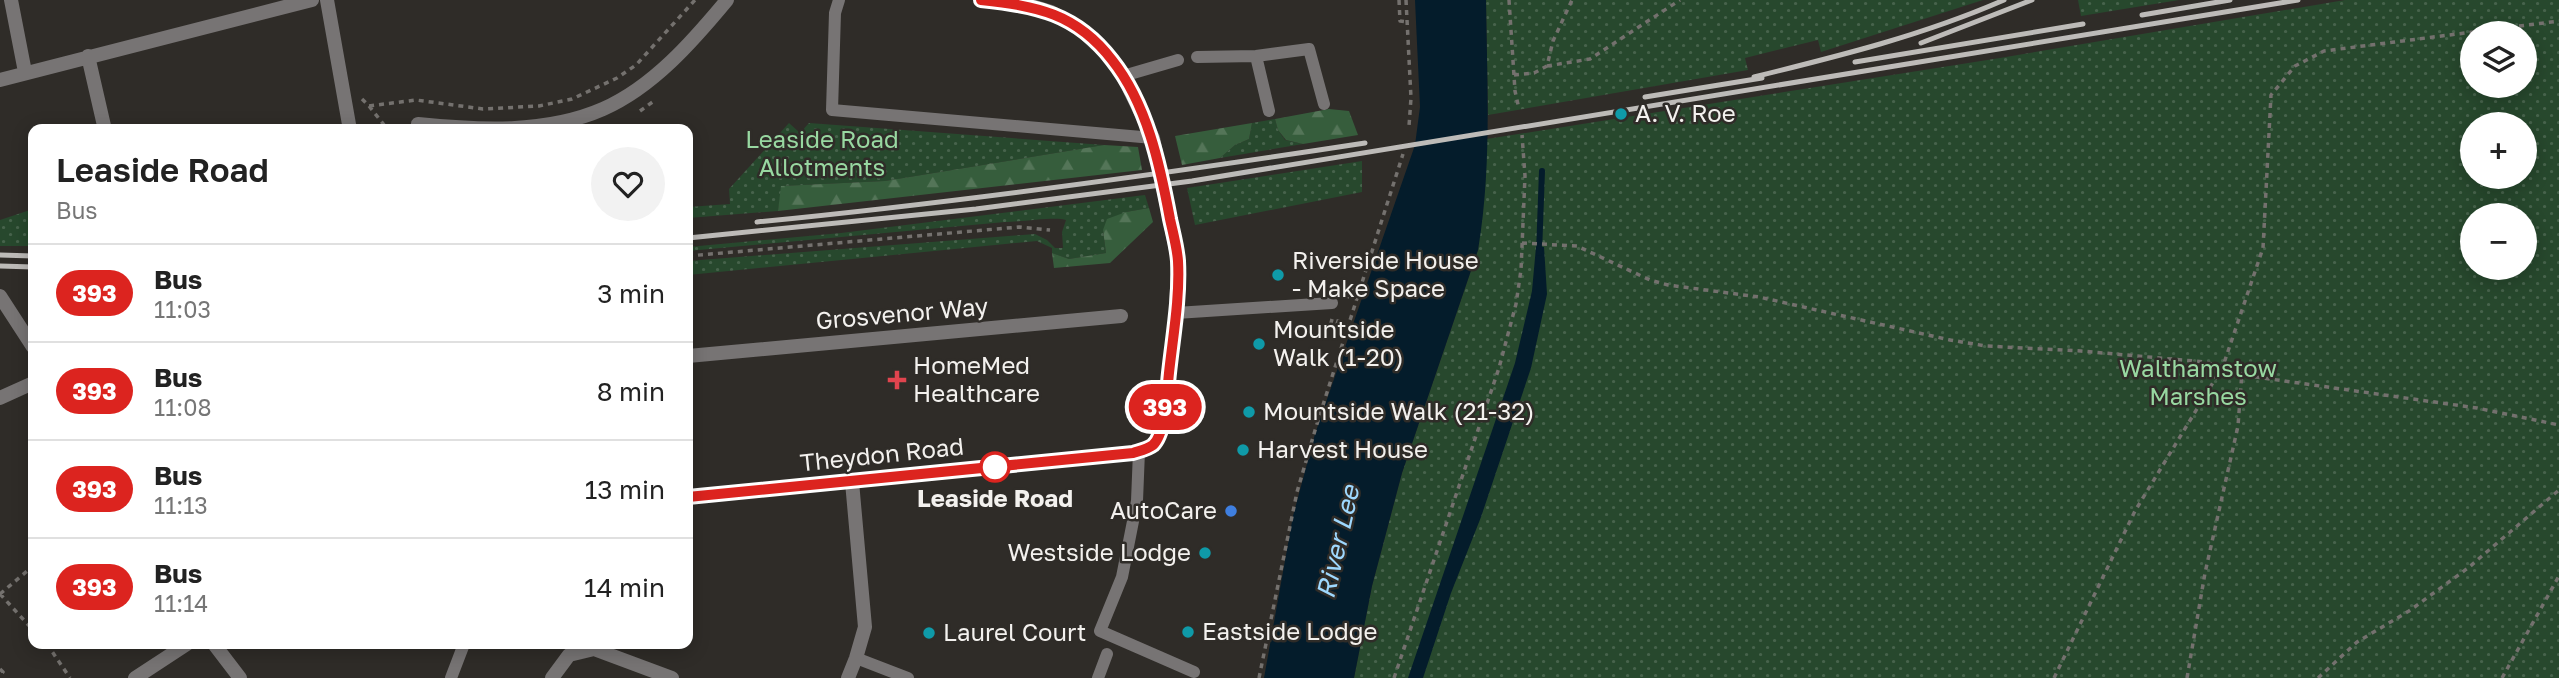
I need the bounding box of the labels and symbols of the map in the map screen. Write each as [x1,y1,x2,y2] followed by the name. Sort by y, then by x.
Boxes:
[1635,98,1736,127] place label: A. V. Roe
[1613,106,1629,122] marker: A. V. Roe
[745,124,899,181] park label: Leaside Road Allotments
[1292,245,1479,302] place label: Riverside House - Make Space
[1270,267,1286,283] marker: Riverside House - Make Space
[814,291,989,334] street label: Grosvenor Way
[1273,314,1404,371] place label: Mountside Walk (1-20)
[1251,336,1267,352] marker: Mountside Walk (1-20)
[913,350,1040,407] place label: HomeMed Healthcare
[2119,353,2277,410] park label: Walthamstow Marshes
[887,370,907,390] marker: HomeMed Healthcare
[1125,384,1205,430] line badge: 393
[1263,396,1534,425] place label: Mountside Walk (21-32)
[1241,404,1257,420] marker: Mountside Walk (21-32)
[798,430,965,477] street label: Theydon Road
[1257,434,1428,463] place label: Harvest House
[1235,442,1251,458] marker: Harvest House
[980,452,1010,482] marker: Leaside Road
[1309,480,1366,601] water label: River Lee
[917,483,1073,512] place label: Leaside Road
[1110,495,1217,524] place label: AutoCare
[1223,503,1239,519] marker: AutoCare
[1008,537,1191,566] place label: Westside Lodge
[1197,545,1213,561] marker: Westside Lodge
[1202,616,1377,645] place label: Eastside Lodge
[943,617,1086,646] place label: Laurel Court
[1180,624,1196,640] marker: Eastside Lodge
[921,625,937,641] marker: Laurel Court

